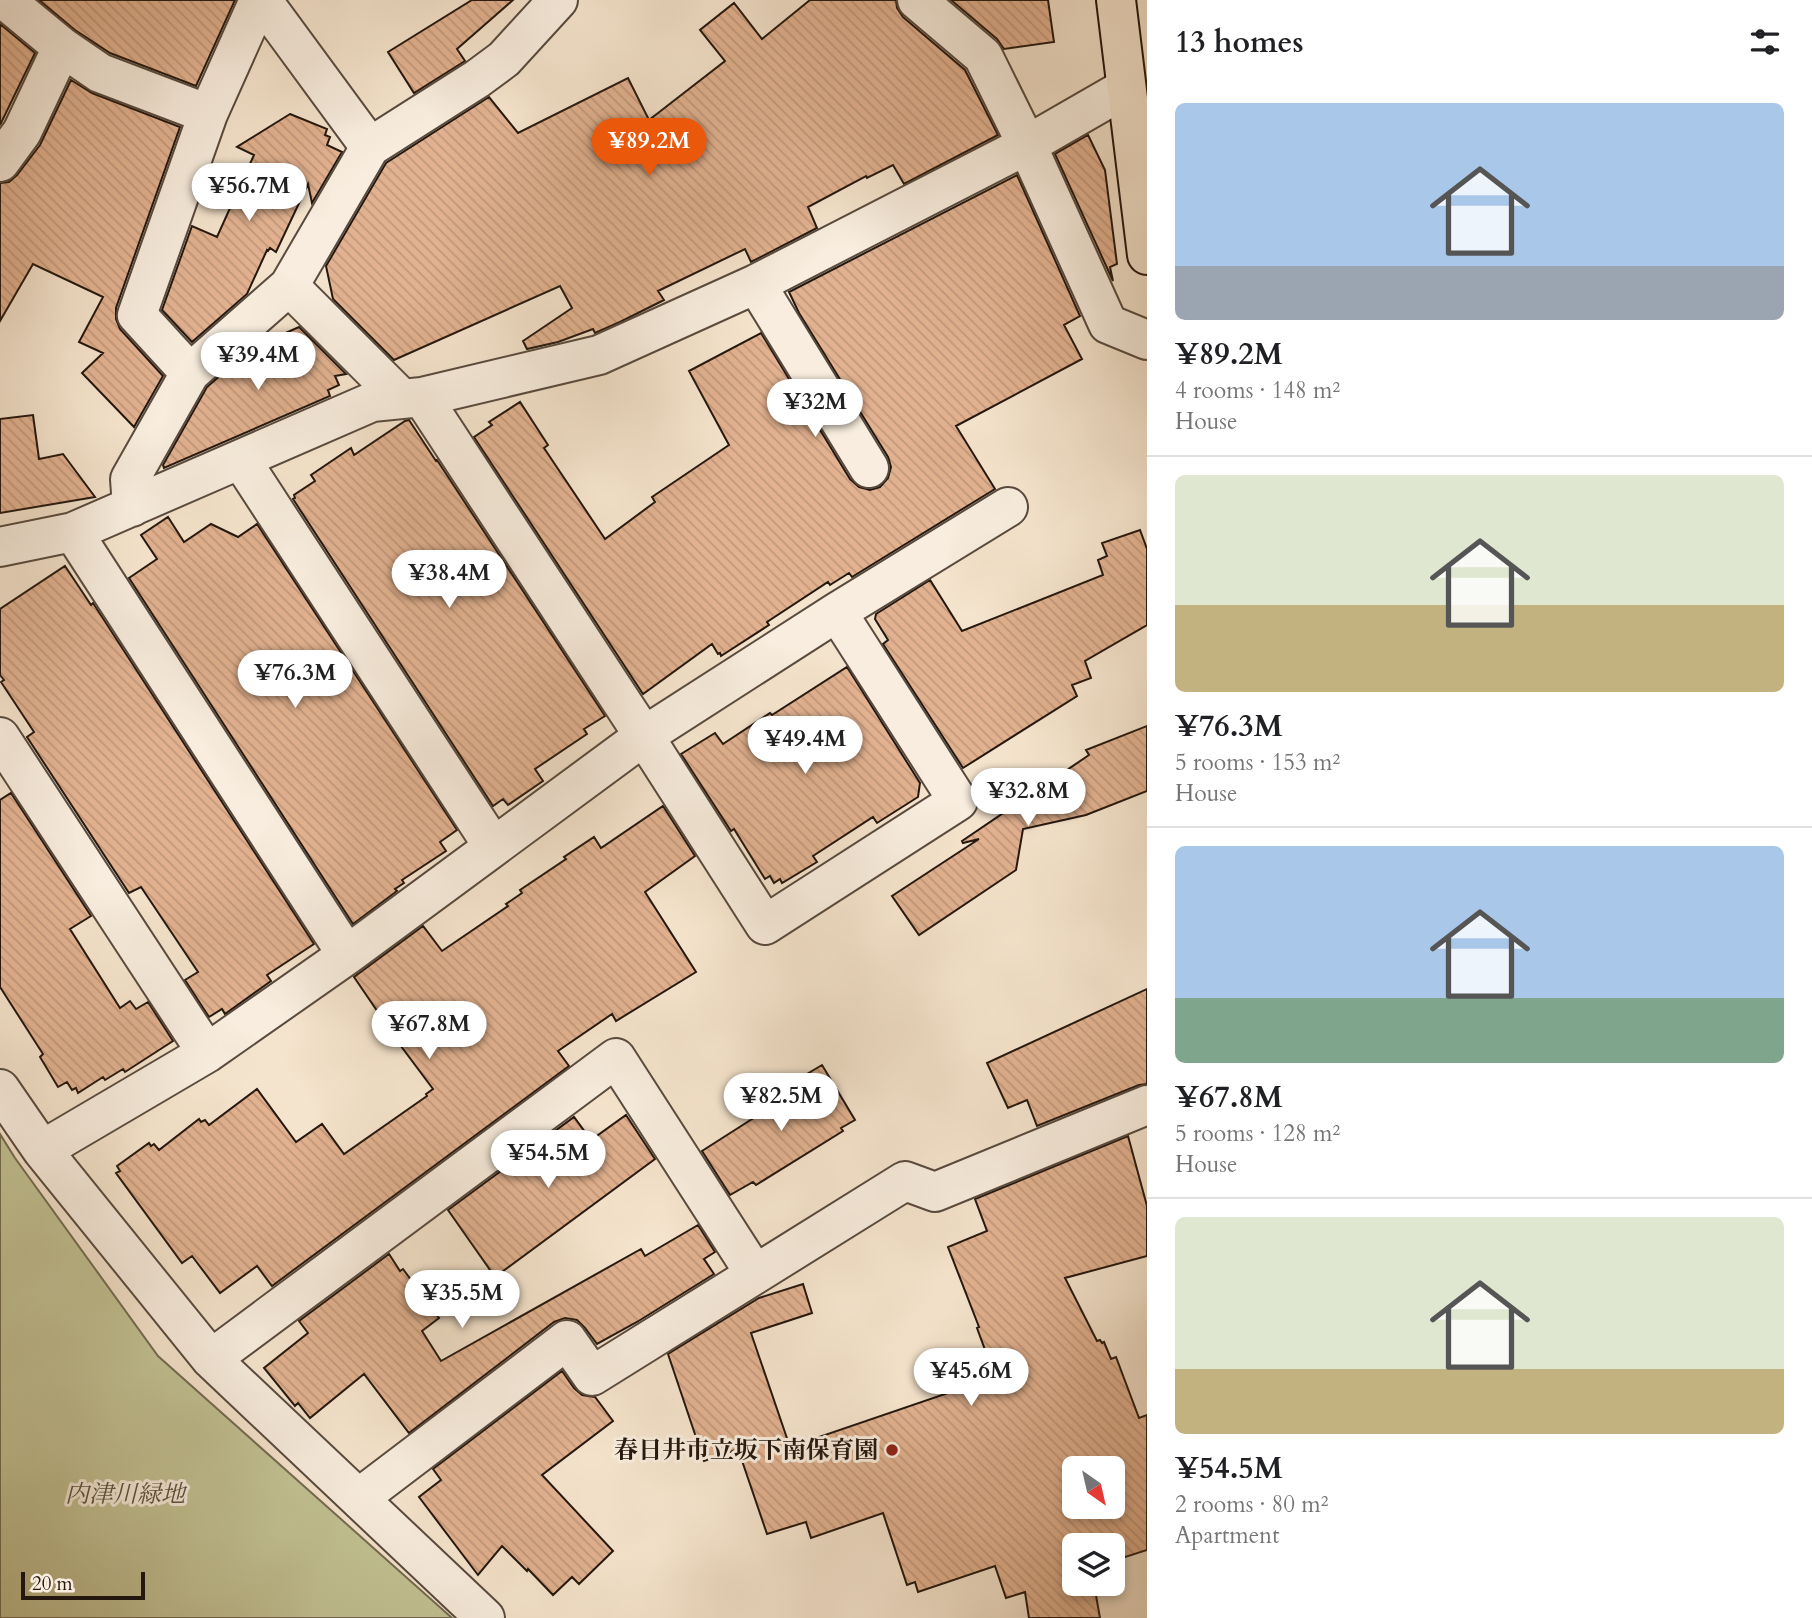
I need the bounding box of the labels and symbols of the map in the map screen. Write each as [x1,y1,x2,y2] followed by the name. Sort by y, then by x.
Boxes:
[592,118,706,178] pin: ¥89.2M
[192,164,306,223] pin: ¥56.7M
[201,332,315,392] pin: ¥39.4M
[774,380,856,439] pin: ¥32M
[392,550,506,610] pin: ¥38.4M
[238,650,352,710] pin: ¥76.3M
[748,716,862,776] pin: ¥49.4M
[971,768,1085,828] pin: ¥32.8M
[372,1002,486,1061] pin: ¥67.8M
[724,1074,838,1133] pin: ¥82.5M
[491,1130,605,1190] pin: ¥54.5M
[405,1270,519,1330] pin: ¥35.5M
[914,1348,1028,1408] pin: ¥45.6M
[614,1434,878,1467] place label: 春日井市立坂下南保育園
[884,1442,900,1458] marker: 春日井市立坂下南保育園
[1062,1456,1125,1519] north arrow
[65,1478,188,1511] park label: 内津川緑地
[21,1569,145,1601] scale bar

